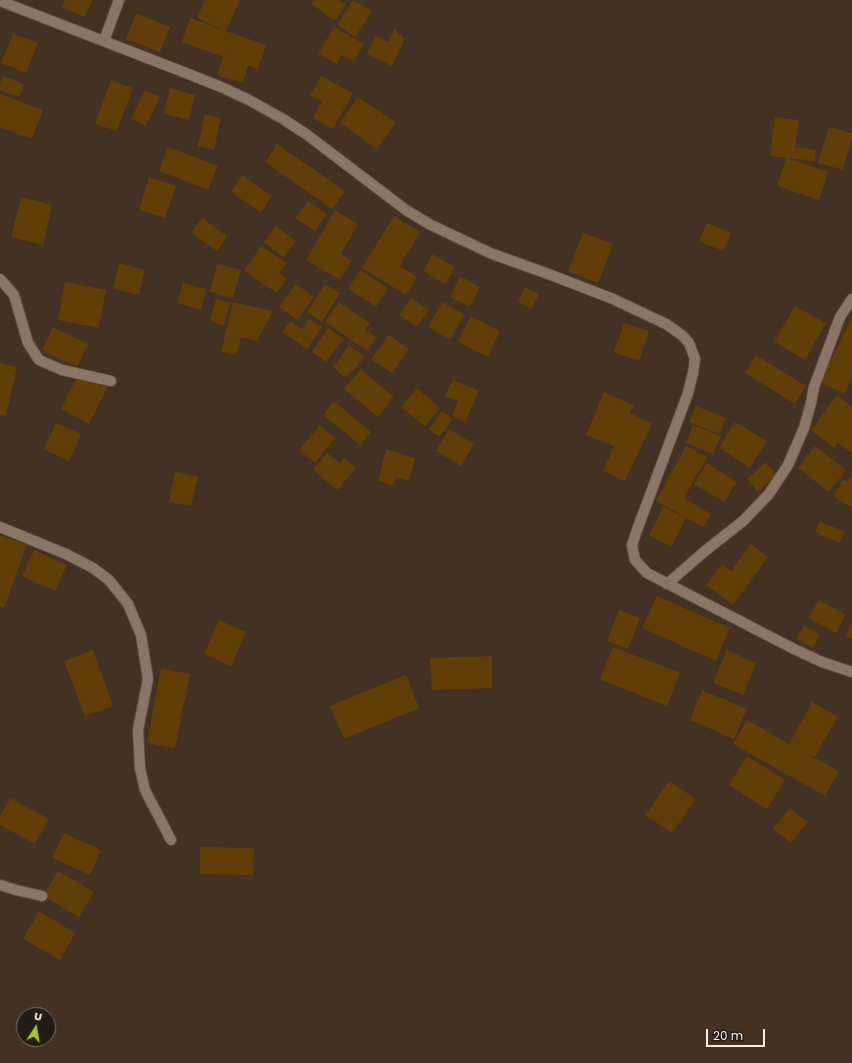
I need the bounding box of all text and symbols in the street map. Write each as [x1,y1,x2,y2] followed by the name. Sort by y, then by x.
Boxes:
[16,1007,56,1047] north arrow
[33,1008,44,1025] text: U
[708,1021,767,1047] scale bar
[713,1027,743,1044] text: 20 m

